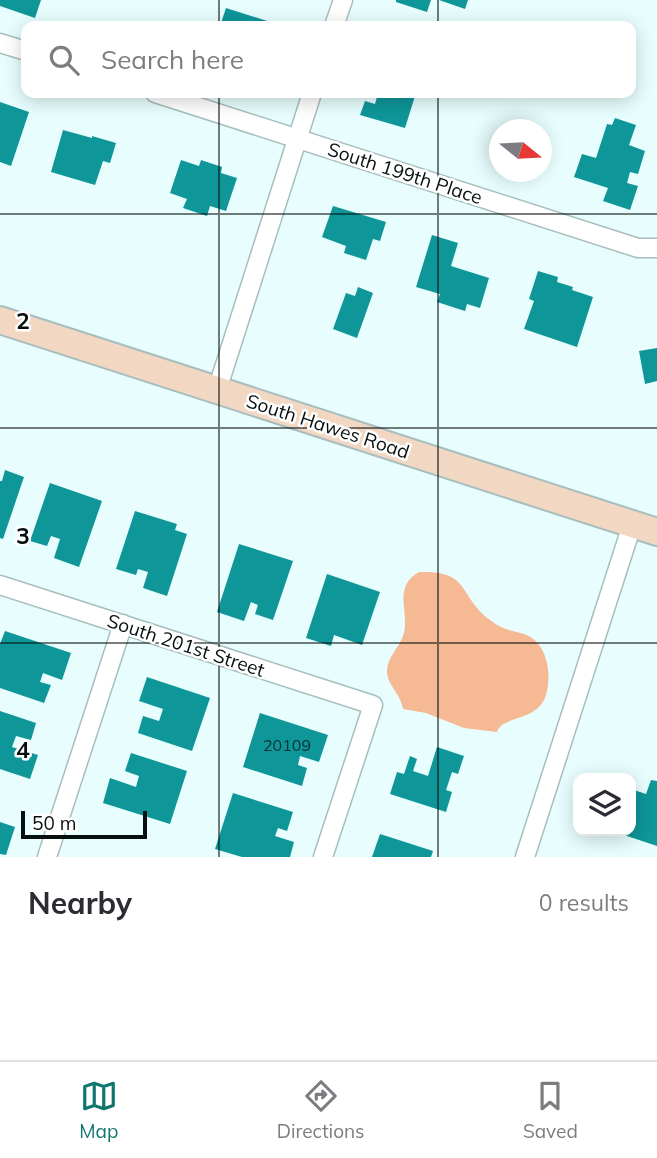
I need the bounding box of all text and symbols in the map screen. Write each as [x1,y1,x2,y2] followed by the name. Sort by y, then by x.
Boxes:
[21,21,636,98] search box
[45,41,83,79] icon: search
[101,43,244,76] text: Search here
[489,119,552,182] north arrow
[325,137,485,209] street label: South 199th Place
[16,306,30,335] text: 2
[243,388,413,464] street label: South Hawes Road
[16,521,30,550] text: 3
[104,608,268,682] street label: South 201st Street
[16,735,30,764] text: 4
[263,735,311,755] house number: 20109
[573,773,636,836] map controls
[573,773,636,836] button: layers
[21,808,147,840] scale bar
[32,811,76,835] text: 50 m
[28,884,132,922] text: Nearby
[539,888,629,917] text: 0 results
[79,1077,118,1143] tab: Map
[277,1077,365,1143] tab: Directions
[523,1077,578,1143] tab: Saved

